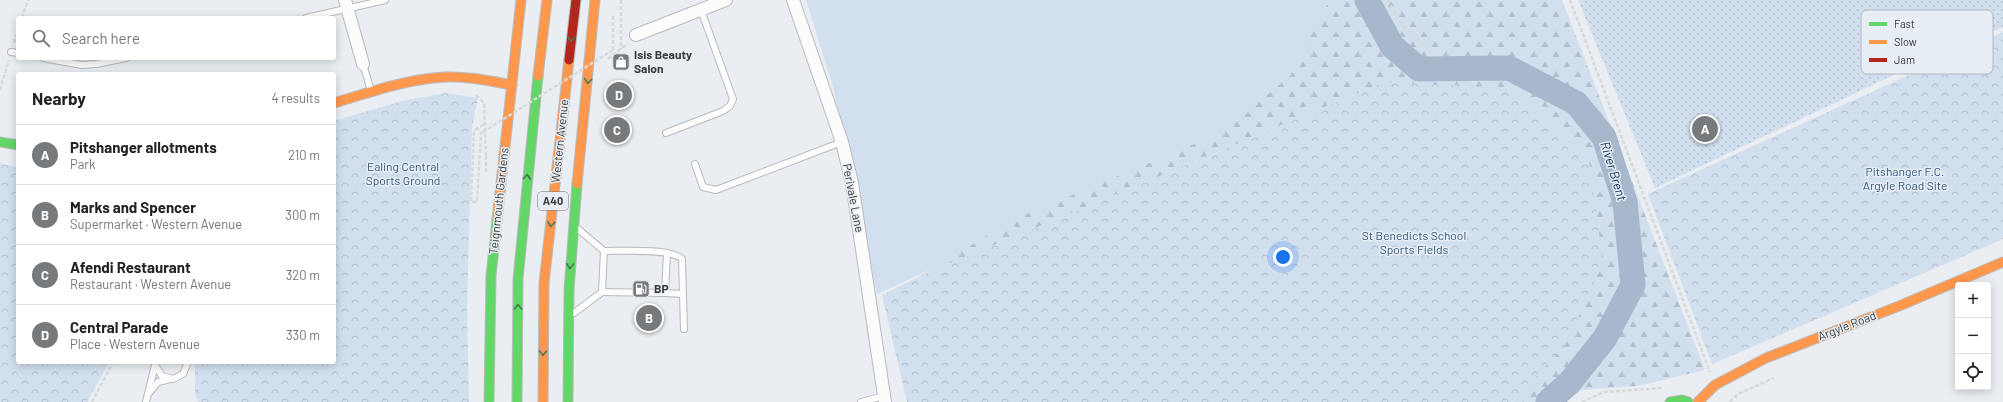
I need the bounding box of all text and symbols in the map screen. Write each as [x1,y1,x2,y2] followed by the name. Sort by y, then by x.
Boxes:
[1861,10,1993,74] legend
[16,16,336,60] search box
[1894,17,1915,30] text: Fast
[30,27,52,49] icon: search
[62,29,140,47] text: Search here
[1894,35,1917,48] text: Slow
[567,36,576,42] one-way arrow
[634,47,692,75] place label: Isis Beauty Salon
[611,52,631,72] shop icon: Isis Beauty Salon
[1894,53,1915,66] text: Jam
[584,78,593,84] one-way arrow
[606,80,632,110] pin: D
[32,88,86,108] text: Nearby
[272,90,320,106] text: 4 results
[548,98,570,183] street label: Western Avenue
[1692,114,1718,144] pin: A
[604,115,630,145] pin: C
[70,138,217,156] text: Pitshanger allotments
[1597,139,1631,203] water label: River Brent
[41,147,49,163] text: A
[288,147,320,163] text: 210 m
[485,147,511,255] street label: Teignmouth Gardens
[70,156,96,172] text: Park
[366,159,440,187] park label: Ealing Central Sports Ground
[840,162,868,233] street label: Perivale Lane
[1863,164,1947,192] park label: Pitshanger F.C. Argyle Road Site
[523,174,532,180] one-way arrow
[538,192,568,210] road number: A40
[70,198,196,216] text: Marks and Spencer
[41,207,49,223] text: B
[285,207,320,223] text: 300 m
[70,216,242,232] text: Supermarket · Western Avenue
[546,221,555,227] one-way arrow
[1362,228,1466,256] park label: St Benedicts School Sports Fields
[1273,247,1293,267] your location
[70,258,191,276] text: Afendi Restaurant
[566,263,574,269] one-way arrow
[41,267,49,283] text: C
[286,267,320,283] text: 320 m
[70,276,231,292] text: Restaurant · Western Avenue
[631,279,651,299] fuel station icon: BP
[654,281,669,295] place label: BP
[1955,282,1991,390] map controls
[1955,282,1991,318] button: +
[636,303,662,333] pin: B
[514,304,522,310] one-way arrow
[1815,308,1878,343] street label: Argyle Road
[70,318,168,336] text: Central Parade
[1955,318,1991,354] button: −
[41,327,49,343] text: D
[286,327,320,343] text: 330 m
[70,336,200,352] text: Place · Western Avenue
[539,350,547,356] one-way arrow
[1955,354,1991,390] button: locate

